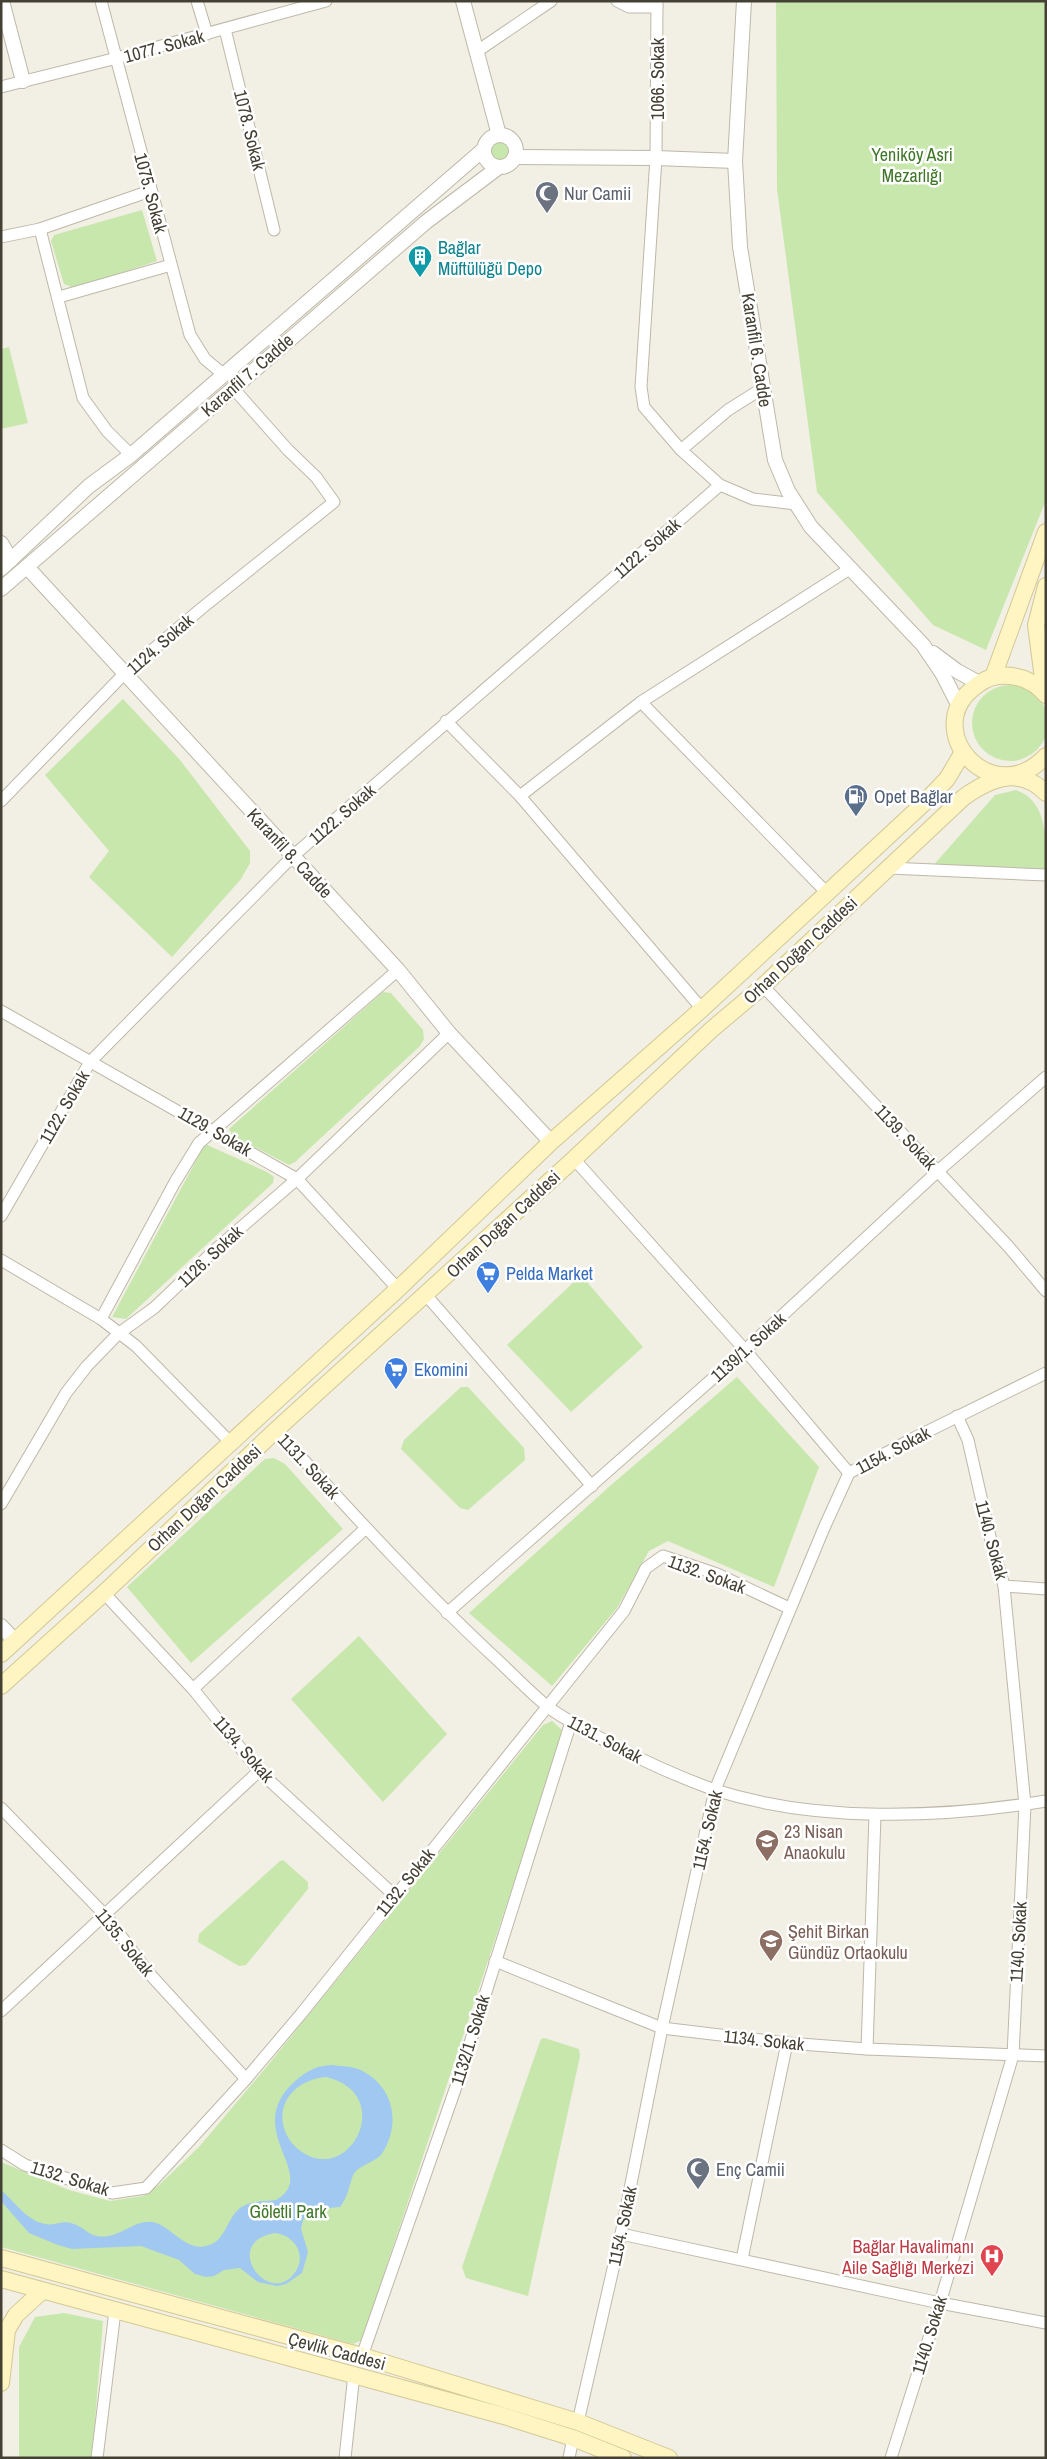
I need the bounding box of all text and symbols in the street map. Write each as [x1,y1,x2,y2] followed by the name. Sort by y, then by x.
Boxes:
[121,23,207,69] street label: 1077. Sokak
[645,37,670,120] street label: 1066. Sokak
[228,87,272,173] street label: 1078. Sokak
[871,142,953,188] park label: Yeniköy Asri Mezarlığı
[128,150,174,236] street label: 1075. Sokak
[534,180,560,214] mosque icon: Nur Camii
[564,181,631,206] place label: Nur Camii
[438,235,542,281] place label: Bağlar Müftülüğü Depo
[407,244,433,278] building icon: Bağlar Müftülüğü Depo
[736,291,778,409] street label: Karanfil 6. Cadde
[195,328,299,422] street label: Karanfil 7. Cadde
[608,512,686,584] street label: 1122. Sokak
[121,608,199,680] street label: 1124. Sokak
[303,778,381,850] street label: 1122. Sokak
[843,783,869,817] fuel station icon: Opet Bağlar
[874,784,953,809] place label: Opet Bağlar
[242,802,338,904] street label: Karanfil 8. Cadde
[737,890,863,1010] street label: Orhan Doğan Caddesi
[33,1065,95,1148] street label: 1122. Sokak
[869,1099,943,1176] street label: 1139. Sokak
[174,1100,257,1162] street label: 1129. Sokak
[440,1164,566,1284] street label: Orhan Doğan Caddesi
[172,1219,249,1293] street label: 1126. Sokak
[475,1260,501,1294] supermarket icon: Pelda Market
[506,1261,593,1286] place label: Pelda Market
[705,1306,791,1388] street label: 1139/1. Sokak
[383,1356,409,1390] supermarket icon: Ekomini
[414,1357,468,1382] place label: Ekomini
[851,1420,935,1480] street label: 1154. Sokak
[272,1428,346,1505] street label: 1131. Sokak
[141,1438,267,1558] street label: Orhan Doğan Caddesi
[969,1498,1015,1583] street label: 1140. Sokak
[665,1548,750,1600] street label: 1132. Sokak
[563,1709,647,1769] street label: 1131. Sokak
[208,1710,280,1788] street label: 1134. Sokak
[686,1787,728,1872] street label: 1154. Sokak
[783,1819,846,1865] place label: 23 Nisan Anaokulu
[754,1828,780,1862] school or university icon: 23 Nisan Anaokulu
[370,1842,441,1921] street label: 1132. Sokak
[1003,1900,1033,1983] street label: 1140. Sokak
[90,1903,161,1982] street label: 1135. Sokak
[788,1919,908,1965] place label: Şehit Birkan Gündüz Ortaokulu
[758,1928,784,1962] school or university icon: Şehit Birkan Gündüz Ortaokulu
[444,1991,496,2088] street label: 1132/1. Sokak
[722,2023,806,2057] street label: 1134. Sokak
[28,2154,113,2202] street label: 1132. Sokak
[685,2156,711,2190] mosque icon: Enç Camii
[716,2157,785,2182] place label: Enç Camii
[601,2183,643,2268] street label: 1154. Sokak
[249,2199,327,2224] park label: Göletli Park
[841,2234,974,2280] place label: Bağlar Havalimanı Aile Sağlığı Merkezi
[979,2243,1005,2277] hospital icon: Bağlar Havalimanı Aile Sağlığı Merkezi
[905,2292,953,2377] street label: 1140. Sokak
[285,2326,389,2376] street label: Çevlik Caddesi

